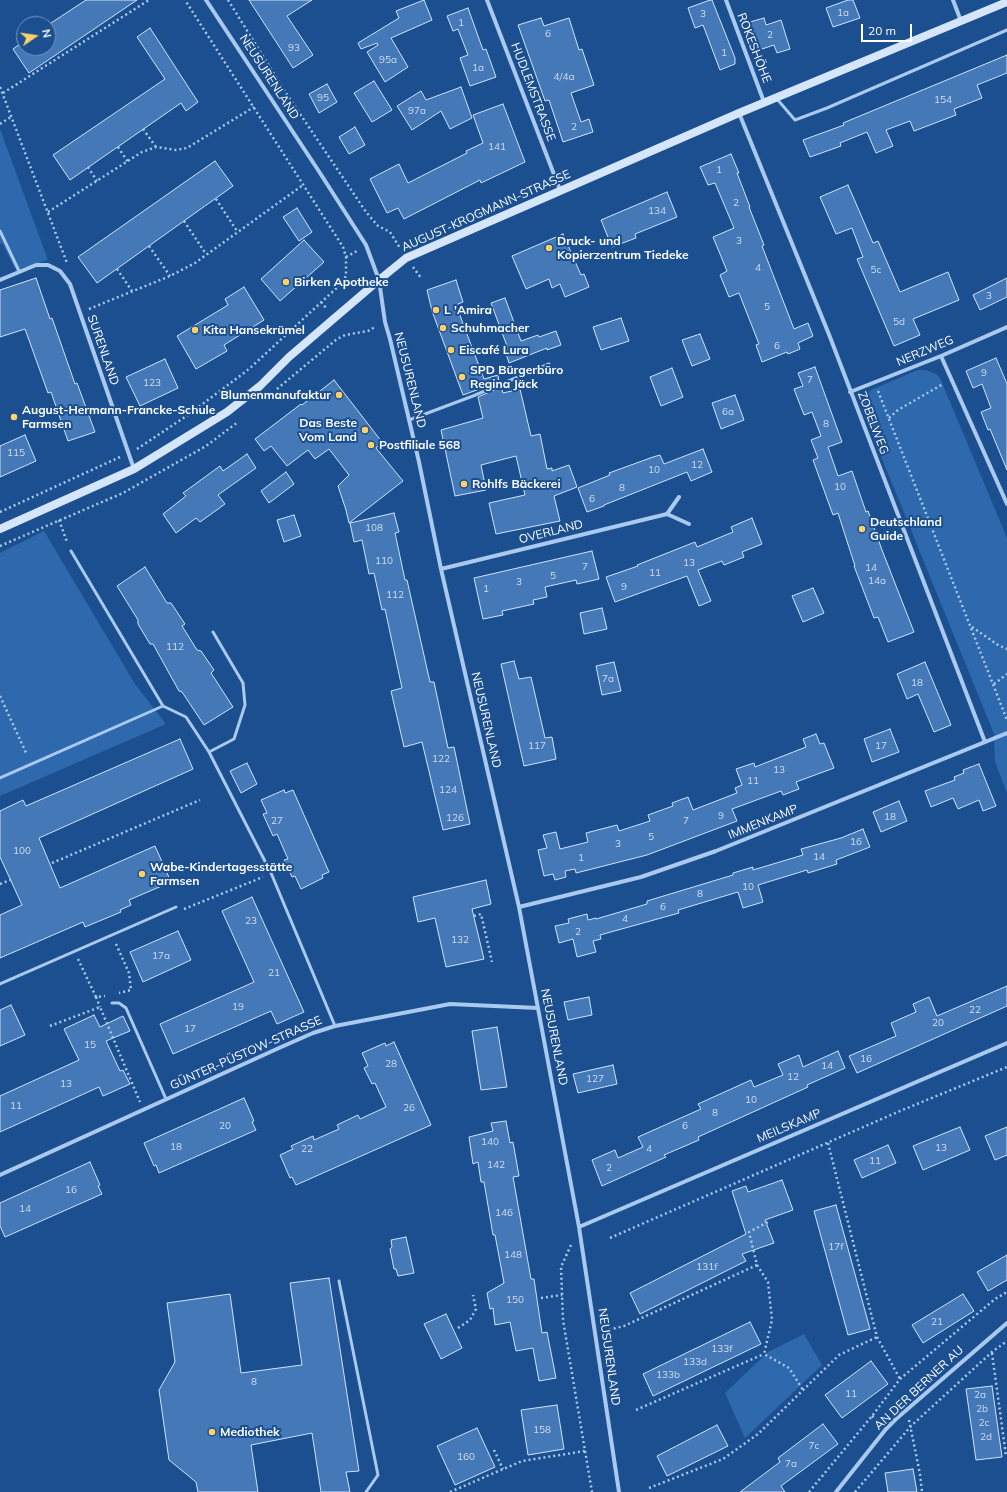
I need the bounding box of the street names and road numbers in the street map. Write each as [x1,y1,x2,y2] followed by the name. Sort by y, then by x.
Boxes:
[734,11,774,85] street label: ROKESHÖHE
[236,32,302,122] street label: NEUSURENLAND
[508,41,558,143] street label: HUDLEMSTRASSE
[399,167,573,255] street label: AUGUST-KROGMANN-STRASSE
[84,313,122,387] street label: SURENLAND
[391,331,429,429] street label: NEUSURENLAND
[894,333,956,369] street label: NERZWEG
[854,390,892,456] street label: ZOBELWEG
[517,517,585,547] street label: OVERLAND
[468,670,504,770] street label: NEUSURENLAND
[726,801,800,843] street label: IMMENKAMP
[538,987,570,1087] street label: NEUSURENLAND
[168,1013,324,1093] street label: GÜNTER-PÜSTOW-STRASSE
[755,1106,823,1146] street label: MEILSKAMP
[595,1307,623,1407] street label: NEUSURENLAND
[871,1343,967,1433] street label: AN DER BERNER AU

